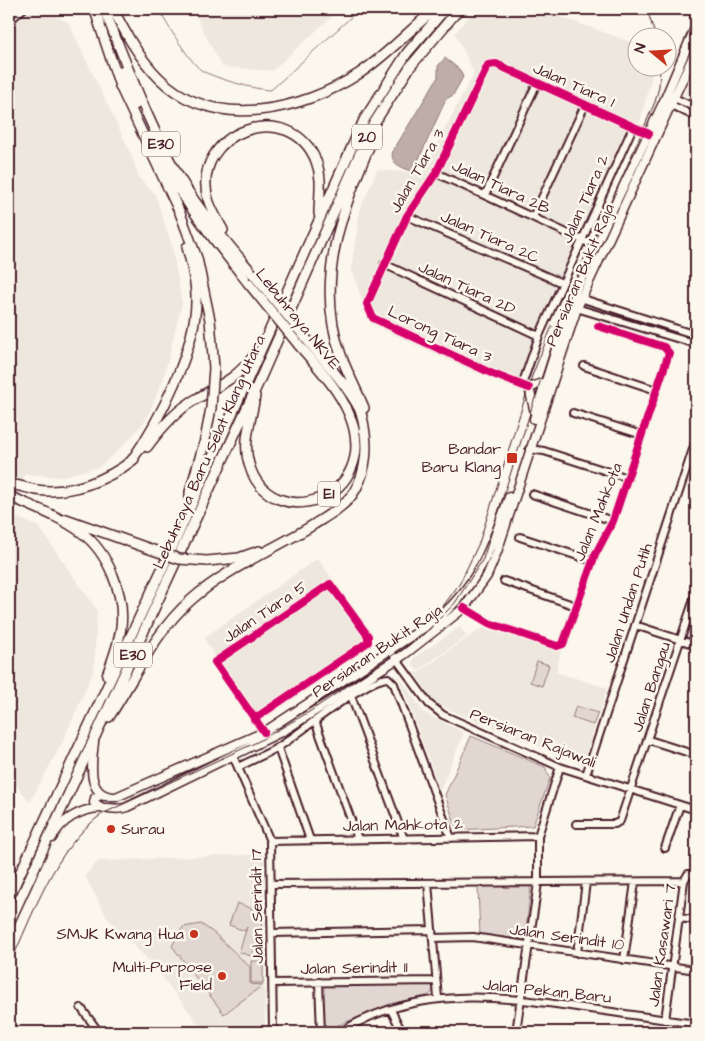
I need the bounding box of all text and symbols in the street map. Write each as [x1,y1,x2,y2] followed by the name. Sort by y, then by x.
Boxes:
[628,28,678,78] north arrow
[630,41,652,56] text: N
[530,57,618,113] street label: Jalan Tiara 1
[352,124,382,150] road number: 20
[384,125,450,217] street label: Jalan Tiara 3
[142,132,180,156] road number: E30
[556,151,614,247] street label: Jalan Tiara 2
[448,155,554,220] street label: Jalan Tiara 2B
[540,200,620,350] street label: Persiaran Bukit Raja
[437,205,543,269] street label: Jalan Tiara 2C
[415,256,519,320] street label: Jalan Tiara 2D
[250,264,346,375] street label: Lebuhraya NKVE
[384,300,496,369] street label: Lorong Tiara 3
[147,332,272,573] street label: Lebuhraya Baru Selat Klang Utara
[422,438,501,479] place label: Bandar Baru Klang
[505,451,519,465] marker: Bandar Baru Klang
[568,459,628,565] street label: Jalan Mahkota
[318,482,340,506] road number: E1
[598,540,658,666] street label: Jalan Undan Putih
[219,575,312,648] street label: Jalan Tiara 5
[308,599,446,703] street label: Persiaran Bukit Raja
[626,639,677,735] street label: Jalan Bangau
[114,642,152,668] road number: E30
[467,703,600,774] street label: Persiaran Rajawali
[343,813,463,837] street label: Jalan Mahkota 2
[121,818,165,840] place label: Surau
[105,823,117,835] marker: Surau
[245,848,269,964] street label: Jalan Serindit 17
[642,882,682,1008] street label: Jalan Kasawari 7
[508,918,626,956] street label: Jalan Serindit 10
[57,923,184,946] place label: SMJK Kwang Hua
[188,928,200,940] marker: SMJK Kwang Hua
[113,956,212,996] place label: Multi-Purpose Field
[300,956,408,980] street label: Jalan Serindit 11
[216,970,228,982] marker: Multi-Purpose Field
[482,973,612,1009] street label: Jalan Pekan Baru

